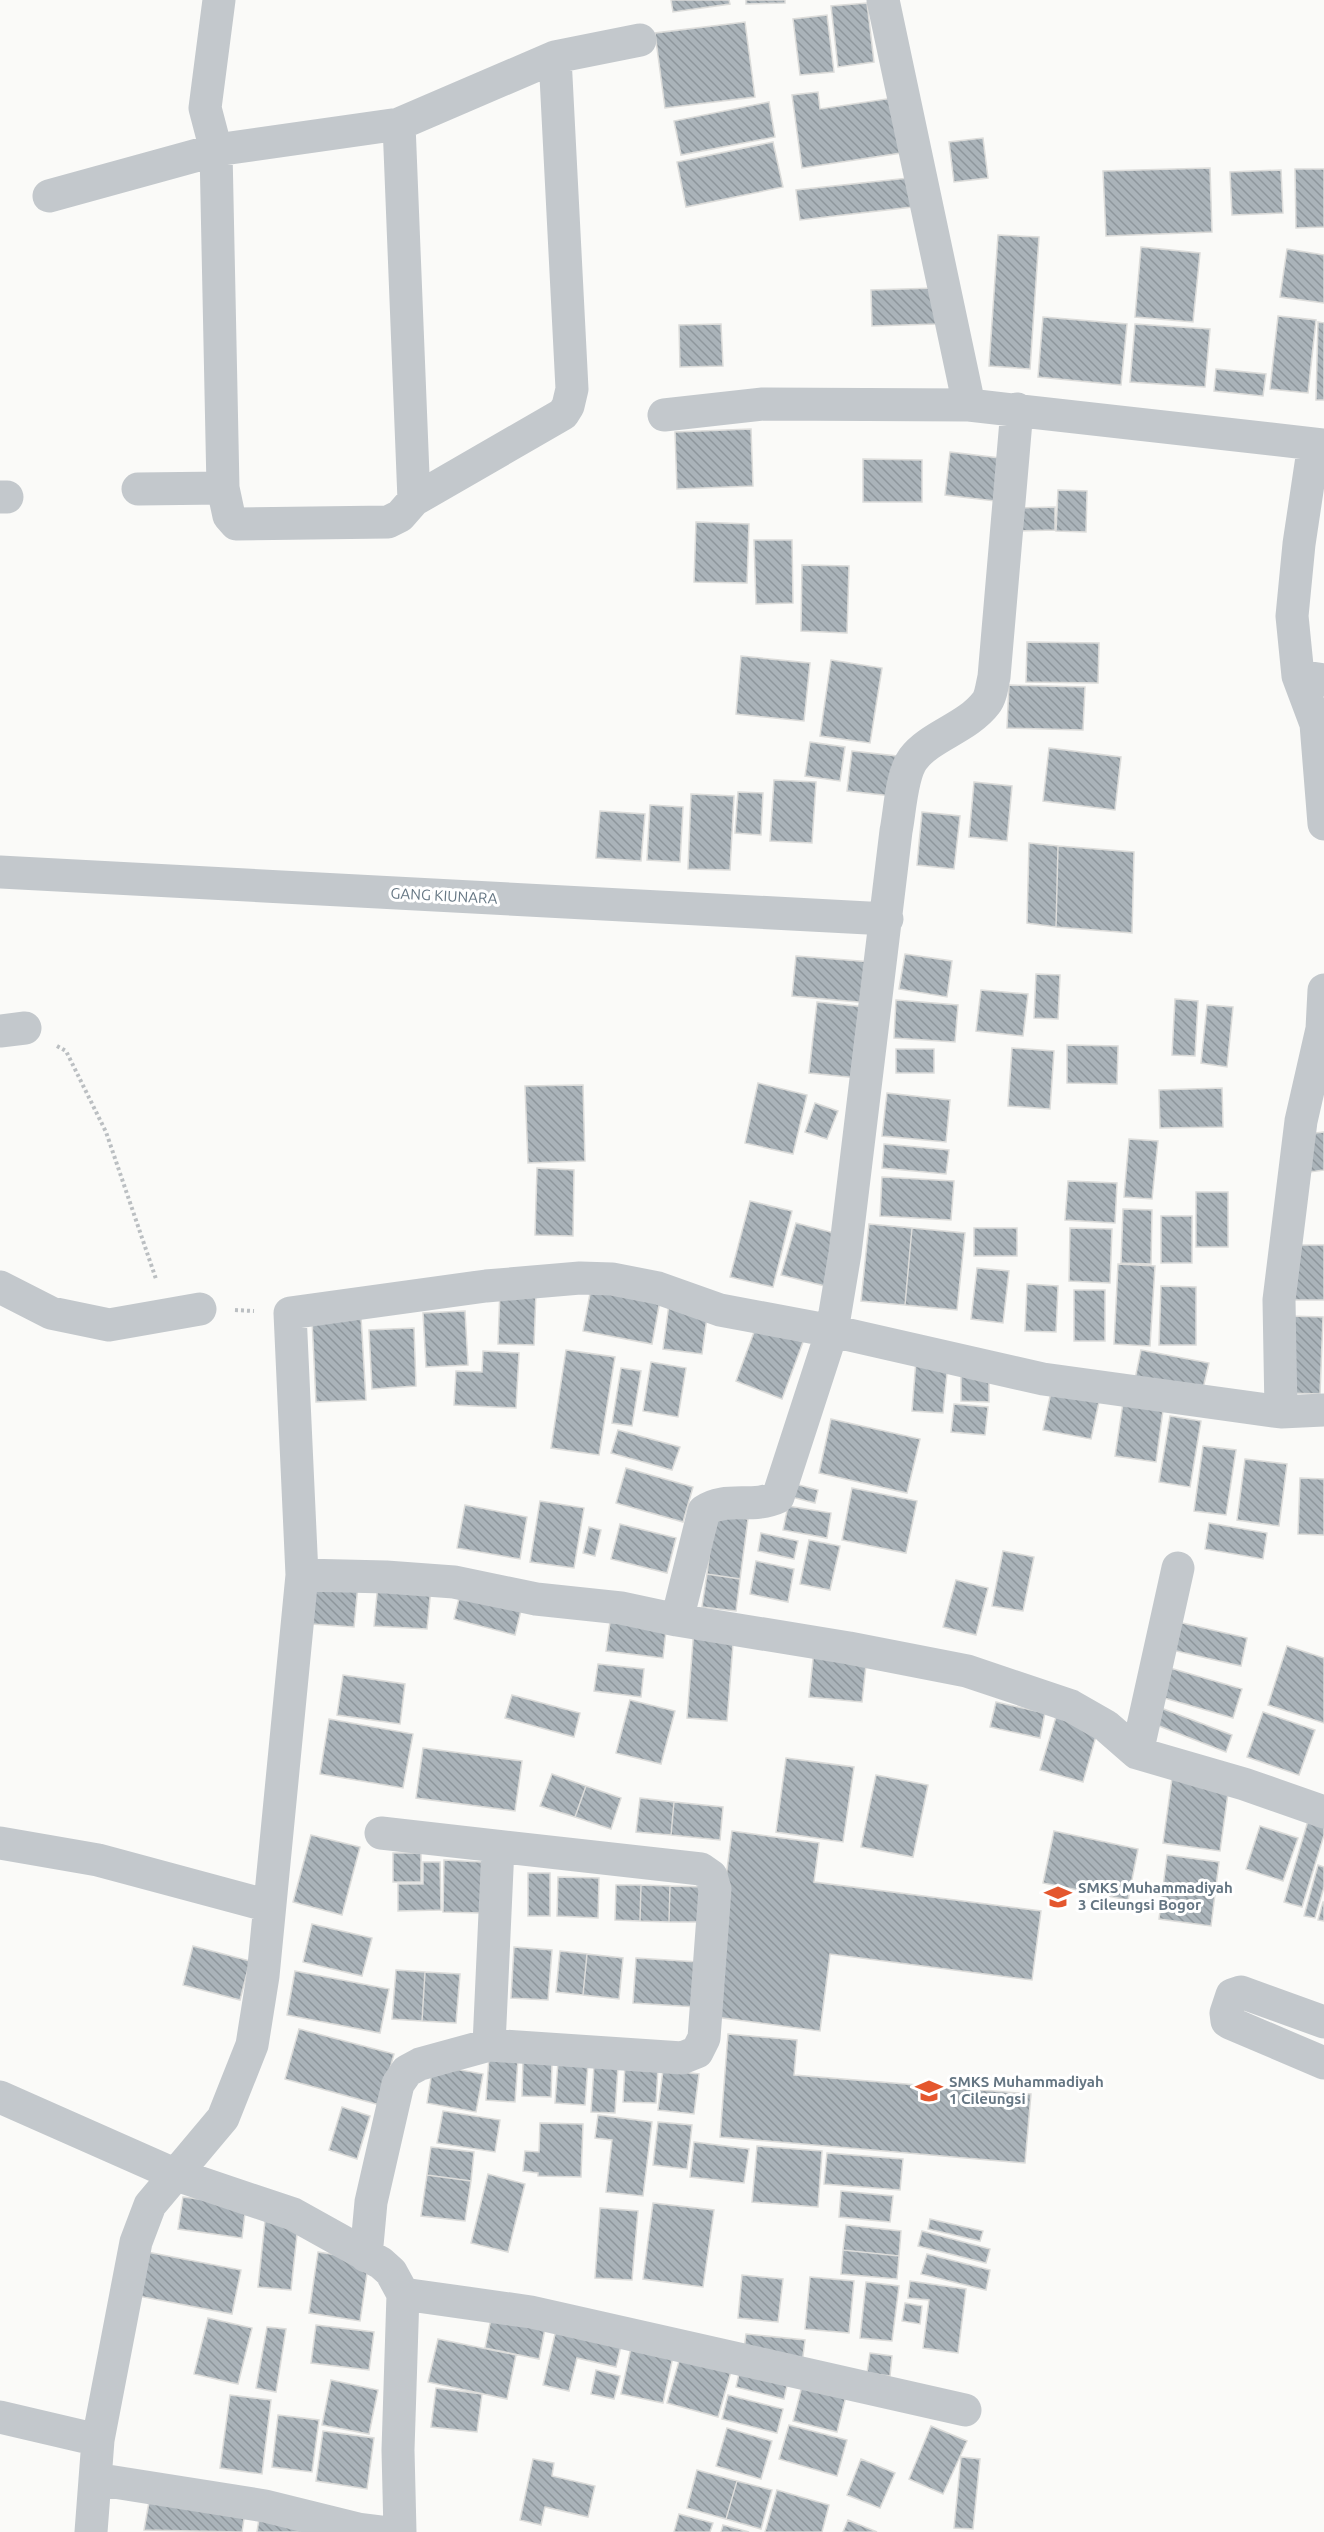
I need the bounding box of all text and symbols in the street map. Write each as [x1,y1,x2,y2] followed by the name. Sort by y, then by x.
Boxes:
[390,884,498,907] street label: GANG KIUNARA
[1078,1879,1233,1913] place label: SMKS Muhammadiyah 3 Cileungsi Bogor
[1043,1882,1073,1912] school or university icon: SMKS Muhammadiyah 3 Cileungsi Bogor
[949,2073,1104,2107] place label: SMKS Muhammadiyah 1 Cileungsi
[914,2076,944,2106] school or university icon: SMKS Muhammadiyah 1 Cileungsi

